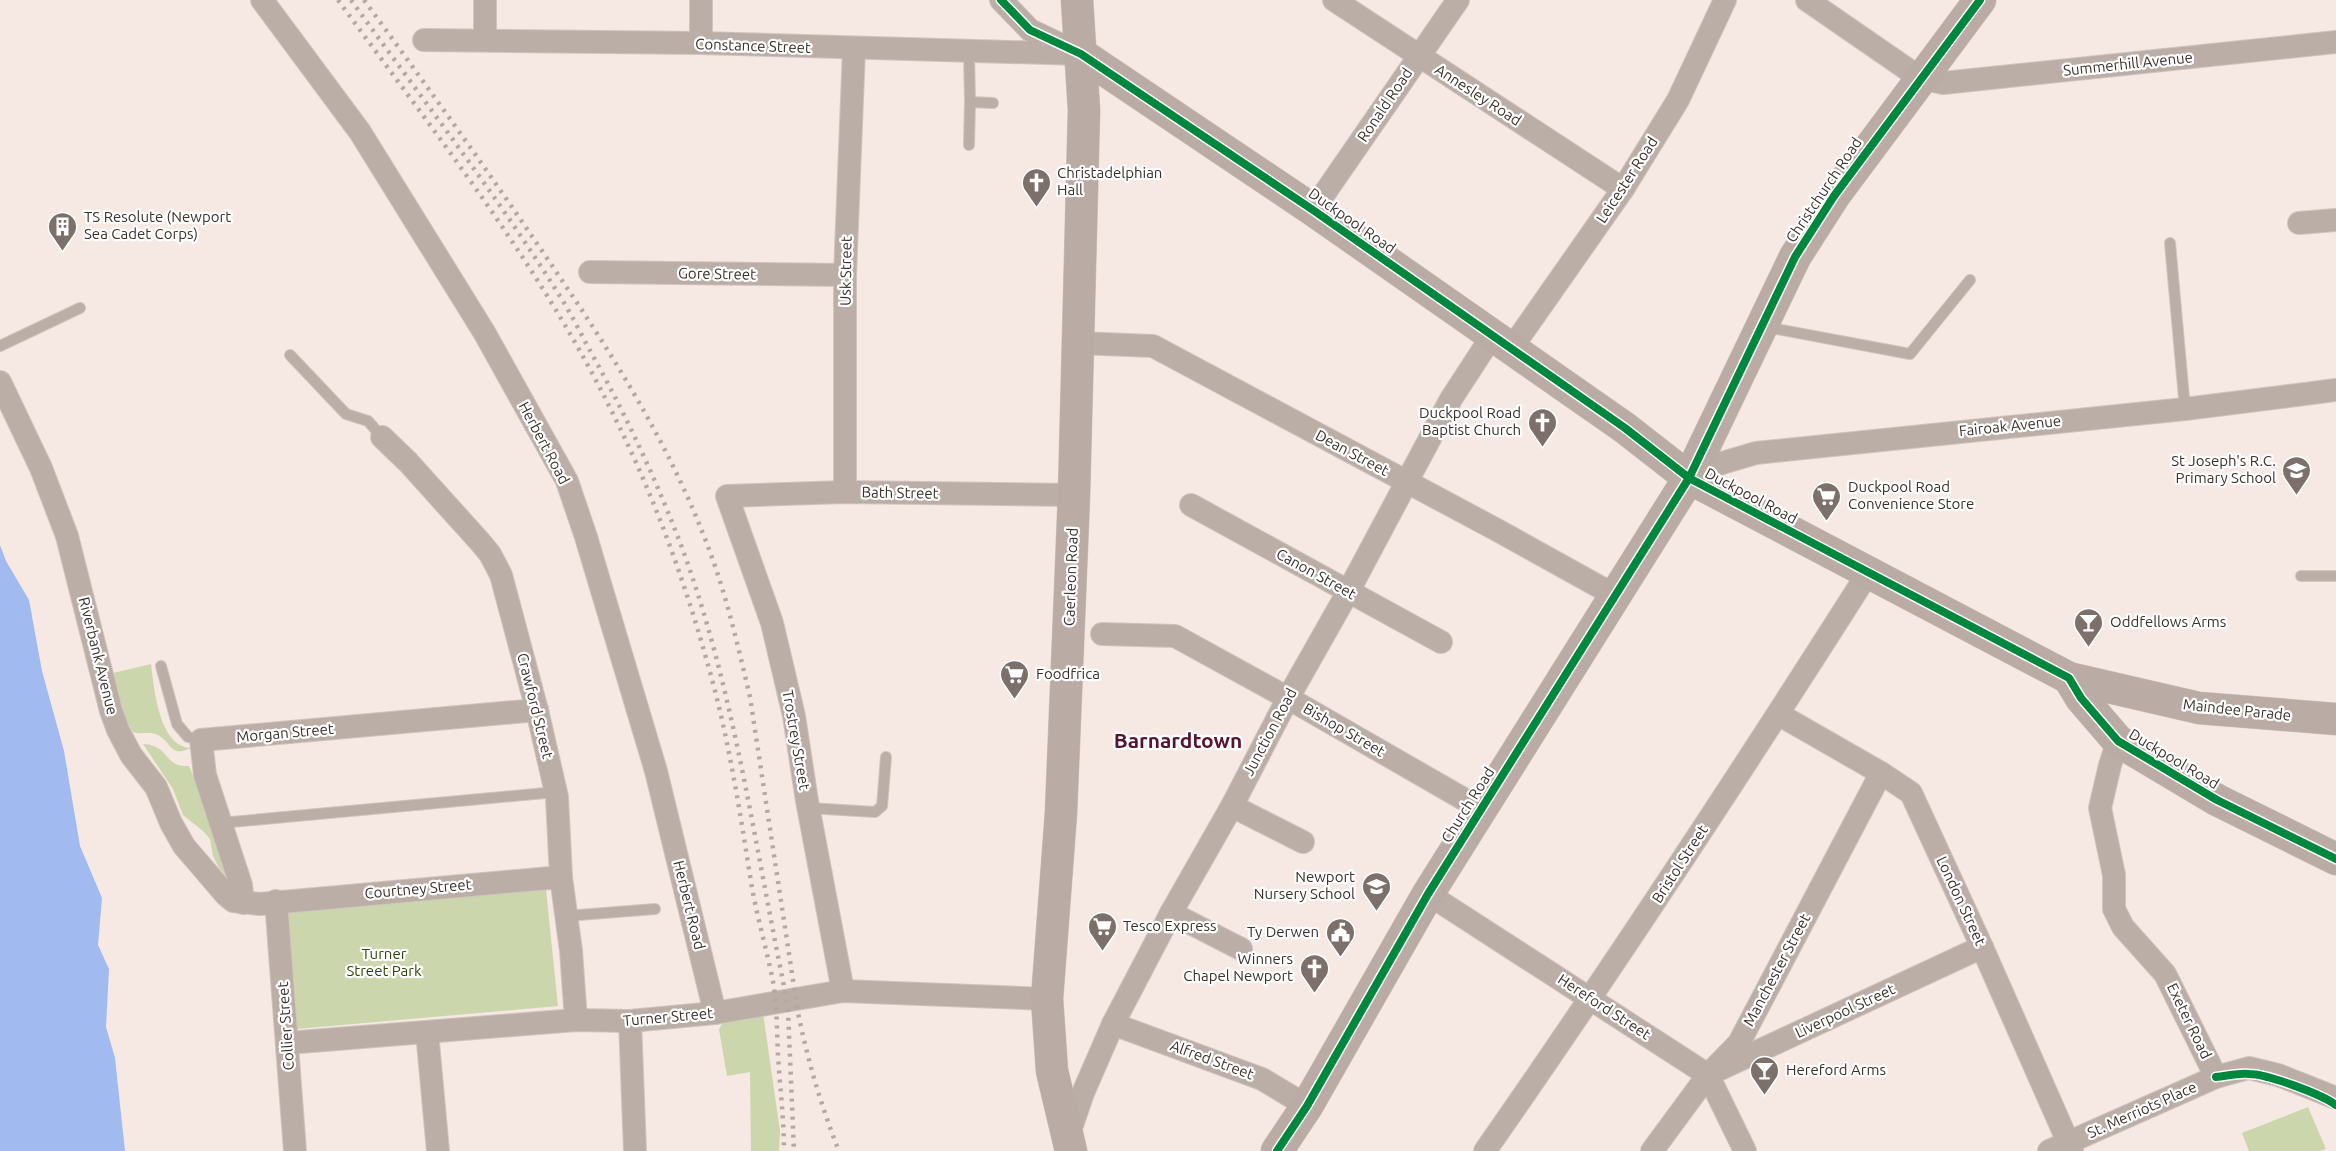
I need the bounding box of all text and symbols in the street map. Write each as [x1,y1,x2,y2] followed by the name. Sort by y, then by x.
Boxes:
[695,35,811,56] street label: Constance Street
[2062,48,2194,79] street label: Summerhill Avenue
[1432,60,1524,129] street label: Annesley Road
[1354,65,1415,145] street label: Ronald Road
[1592,134,1661,226] street label: Leicester Road
[1782,134,1865,245] street label: Christchurch Road
[1057,164,1162,198] place label: Christadelphian Hall
[1020,166,1052,208] church icon: Christadelphian Hall
[1306,184,1399,257] street label: Duckpool Road
[84,208,231,242] place label: TS Resolute (Newport Sea Cadet Corps)
[47,210,79,252] building icon: TS Resolute (Newport Sea Cadet Corps)
[836,236,855,306] street label: Usk Street
[678,264,756,283] street label: Gore Street
[516,399,573,487] street label: Herbert Road
[1419,404,1521,438] place label: Duckpool Road Baptist Church
[1526,406,1558,448] church icon: Duckpool Road Baptist Church
[1958,412,2062,439] street label: Fairoak Avenue
[1313,426,1392,479] street label: Dean Street
[2171,452,2276,486] place label: St Joseph's R.C. Primary School
[2281,454,2313,496] school or university icon: St Joseph's R.C. Primary School
[1702,464,1800,527] street label: Duckpool Road
[1848,478,1974,512] place label: Duckpool Road Convenience Store
[1811,480,1843,522] supermarket icon: Duckpool Road Convenience Store
[861,483,939,502] street label: Bath Street
[1060,527,1081,626] street label: Caerleon Road
[1274,545,1359,602] street label: Canon Street
[76,595,121,717] street label: Riverbank Avenue
[2073,606,2105,648] bar icon: Oddfellows Arms
[2110,613,2226,630] place label: Oddfellows Arms
[514,651,557,761] street label: Crawford Street
[999,658,1031,700] supermarket icon: Foodfrica
[1036,665,1100,682] place label: Foodfrica
[1239,685,1300,778] street label: Junction Road
[779,689,814,791] street label: Trostrey Street
[2182,695,2292,724] street label: Maindee Parade
[1301,699,1388,760] street label: Bishop Street
[236,720,334,745] street label: Morgan Street
[2126,725,2222,792] street label: Duckpool Road
[1114,728,1242,752] district label: Barnardtown
[1438,764,1497,846] street label: Church Road
[1648,822,1711,906] street label: Bristol Street
[1933,854,1990,948] street label: London Street
[670,859,709,951] street label: Herbert Road
[1254,868,1355,902] place label: Newport Nursery School
[1360,870,1392,912] school or university icon: Newport Nursery School
[364,875,472,902] street label: Courtney Street
[1086,910,1118,952] supermarket icon: Tesco Express
[1740,911,1813,1029] street label: Manchester Street
[1324,916,1356,958] public building icon: Ty Derwen
[1123,917,1216,934] place label: Tesco Express
[1247,923,1319,940] place label: Ty Derwen
[346,945,422,979] park label: Turner Street Park
[1183,950,1293,984] place label: Winners Chapel Newport
[1298,952,1330,994] church icon: Winners Chapel Newport
[1555,970,1654,1043] street label: Hereford Street
[1792,980,1897,1041] street label: Liverpool Street
[2164,980,2215,1061] street label: Exeter Road
[274,981,297,1071] street label: Collier Street
[622,1004,714,1029] street label: Turner Street
[1168,1037,1256,1083] street label: Alfred Street
[1749,1054,1781,1096] bar icon: Hereford Arms
[1786,1061,1886,1078] place label: Hereford Arms
[2085,1078,2199,1141] street label: St. Merriots Place

